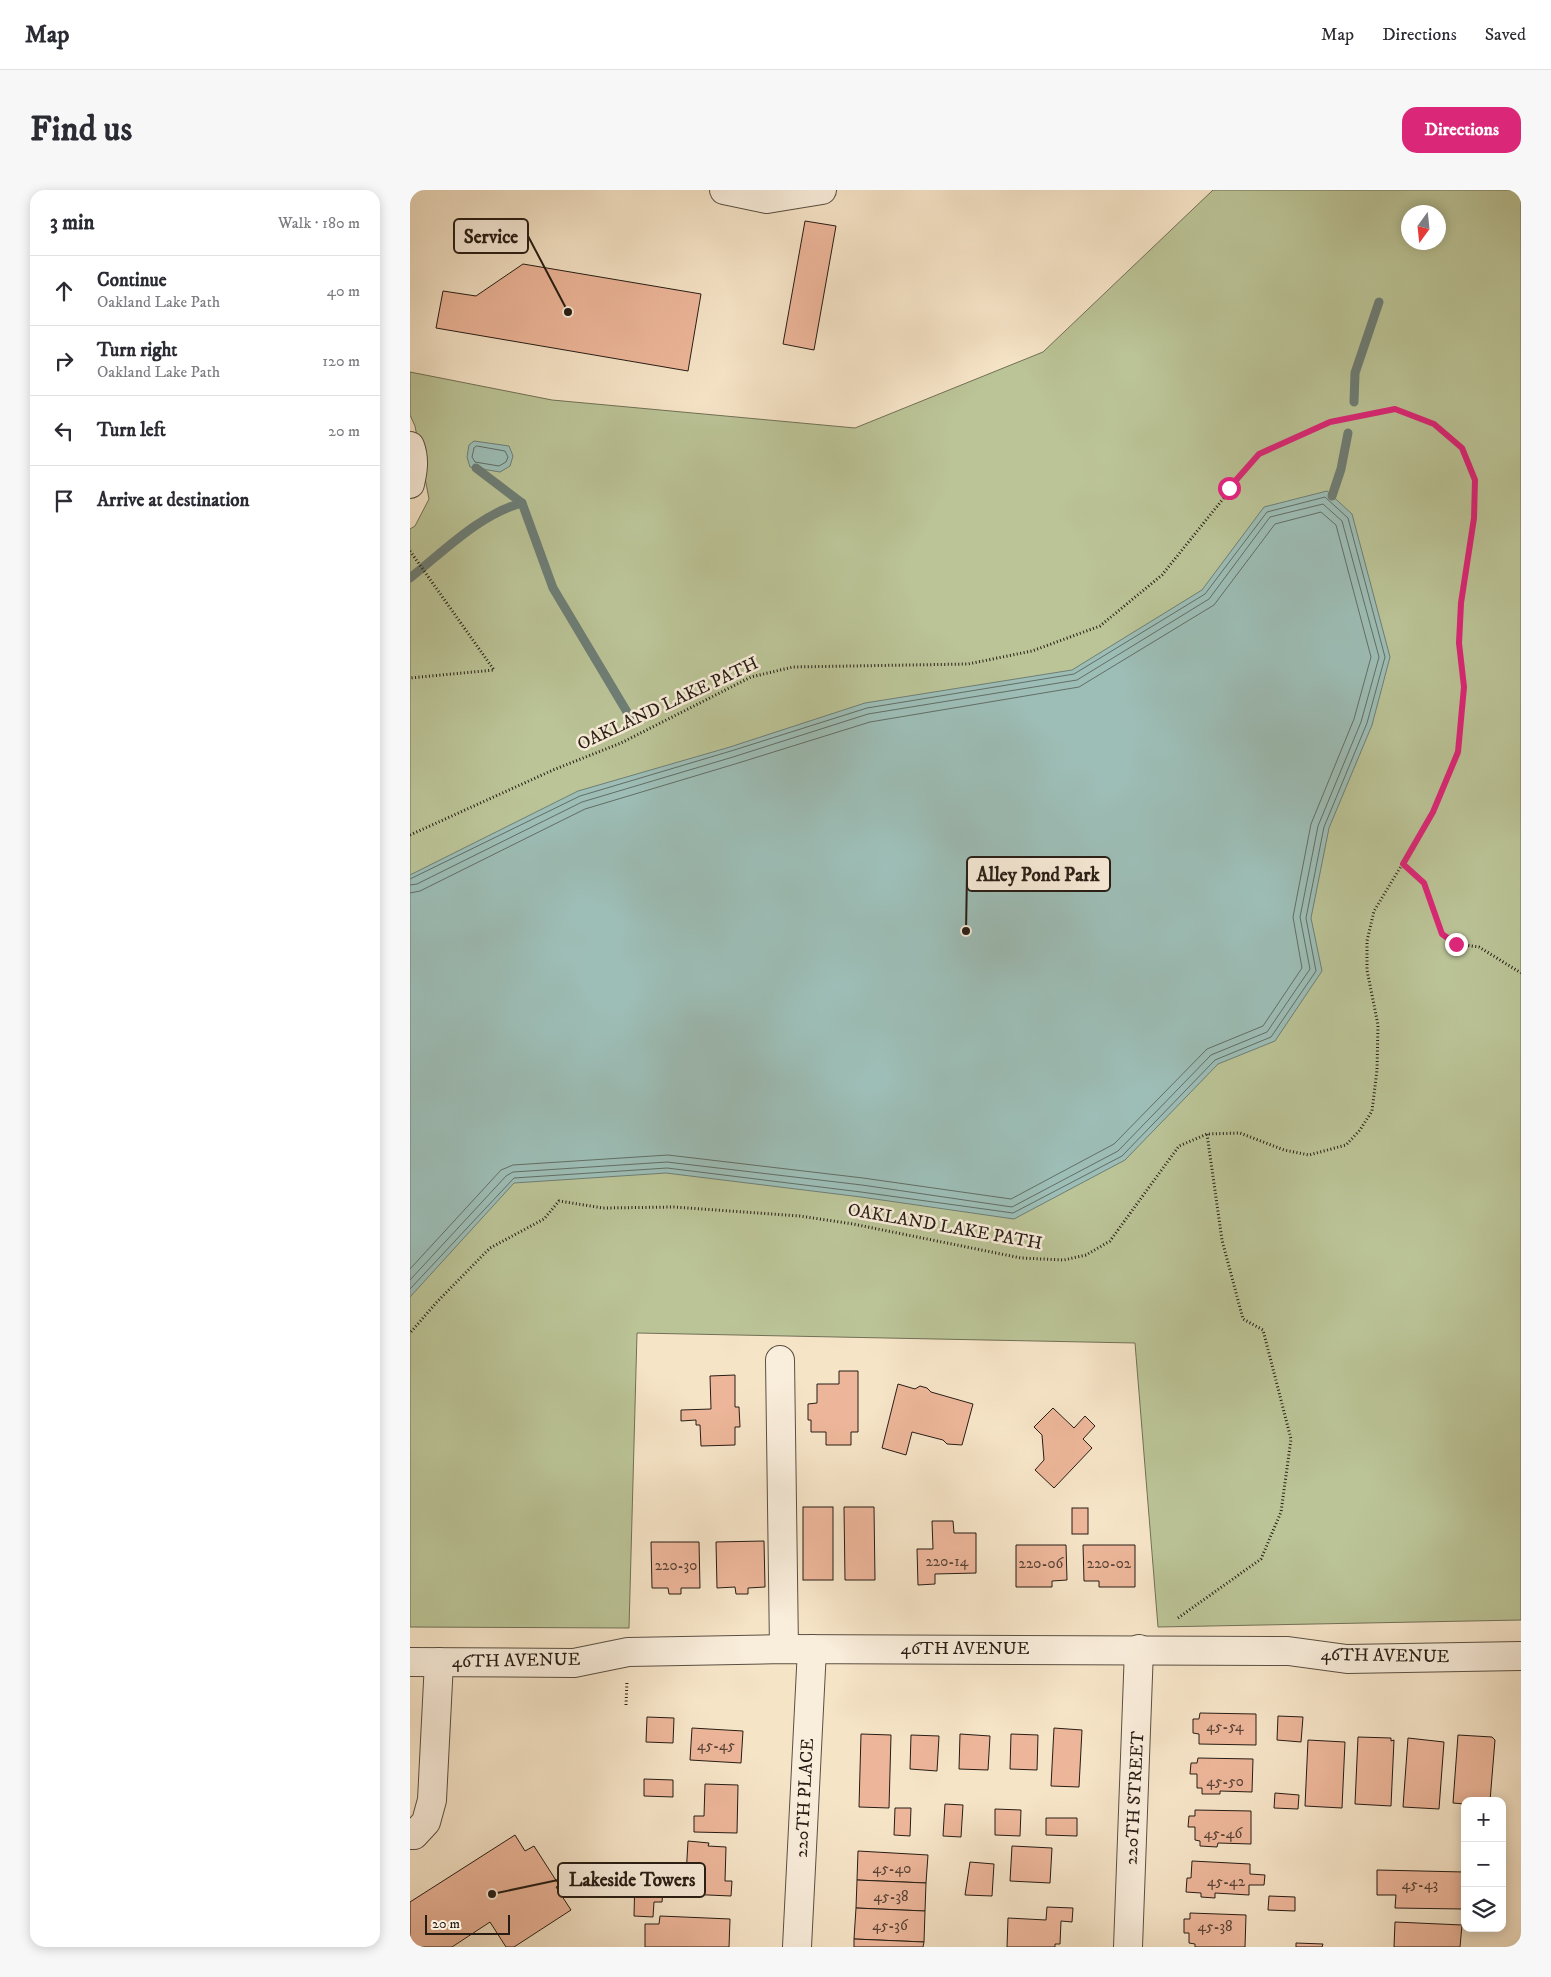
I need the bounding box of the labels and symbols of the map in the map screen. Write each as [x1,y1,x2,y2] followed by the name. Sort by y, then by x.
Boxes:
[1401,205,1446,250] north arrow
[454,219,528,253] callout: Service
[464,226,518,249] text: Service
[1218,477,1241,500] route start
[574,652,762,756] street label: OAKLAND LAKE PATH
[967,857,1110,891] callout: Alley Pond Park
[975,864,1100,887] text: Alley Pond Park
[1445,933,1468,956] route end
[846,1199,1044,1255] street label: OAKLAND LAKE PATH
[925,1552,969,1571] house number: 220-14
[1019,1554,1065,1573] house number: 220-06
[1087,1554,1132,1573] house number: 220-02
[655,1556,697,1575] house number: 220-30
[901,1638,1030,1660] street label: 46TH AVENUE
[1320,1644,1450,1668] street label: 46TH AVENUE
[451,1649,581,1673] street label: 46TH AVENUE
[1206,1717,1244,1736] house number: 45-54
[1121,1730,1150,1866] street label: 220TH STREET
[697,1736,736,1755] house number: 45-45
[791,1737,819,1858] street label: 220TH PLACE
[1206,1772,1244,1791] house number: 45-50
[1204,1824,1243,1843] house number: 45-46
[873,1859,911,1878] house number: 45-40
[558,1863,705,1897] callout: Lakeside Towers
[569,1869,696,1892] text: Lakeside Towers
[1207,1872,1246,1891] house number: 45-42
[1402,1875,1438,1894] house number: 45-43
[873,1887,909,1906] house number: 45-38
[425,1912,510,1935] scale bar
[872,1916,909,1935] house number: 45-36
[1197,1917,1233,1936] house number: 45-38

